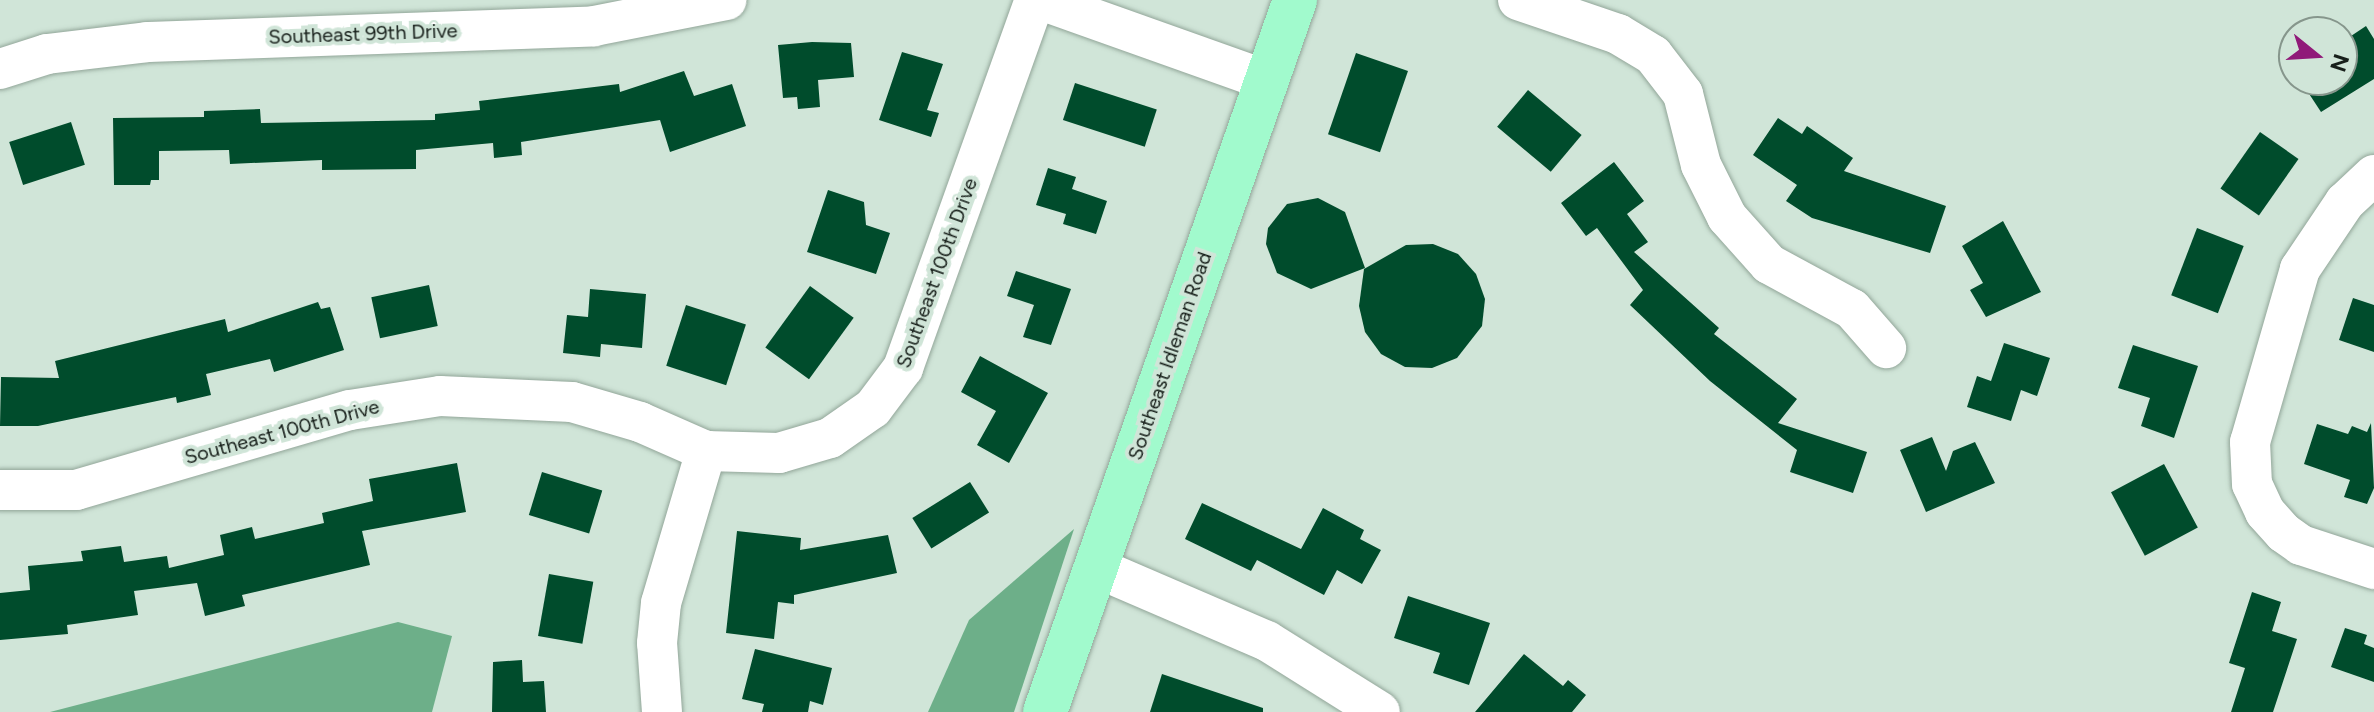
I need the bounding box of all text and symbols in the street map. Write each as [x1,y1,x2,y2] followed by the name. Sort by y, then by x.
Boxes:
[2278,16,2358,96] north arrow
[268,19,458,49] street label: Southeast 99th Drive
[2324,51,2355,75] text: N
[891,175,983,371] street label: Southeast 100th Drive
[1123,249,1217,463] street label: Southeast Idleman Road
[182,394,382,470] street label: Southeast 100th Drive

